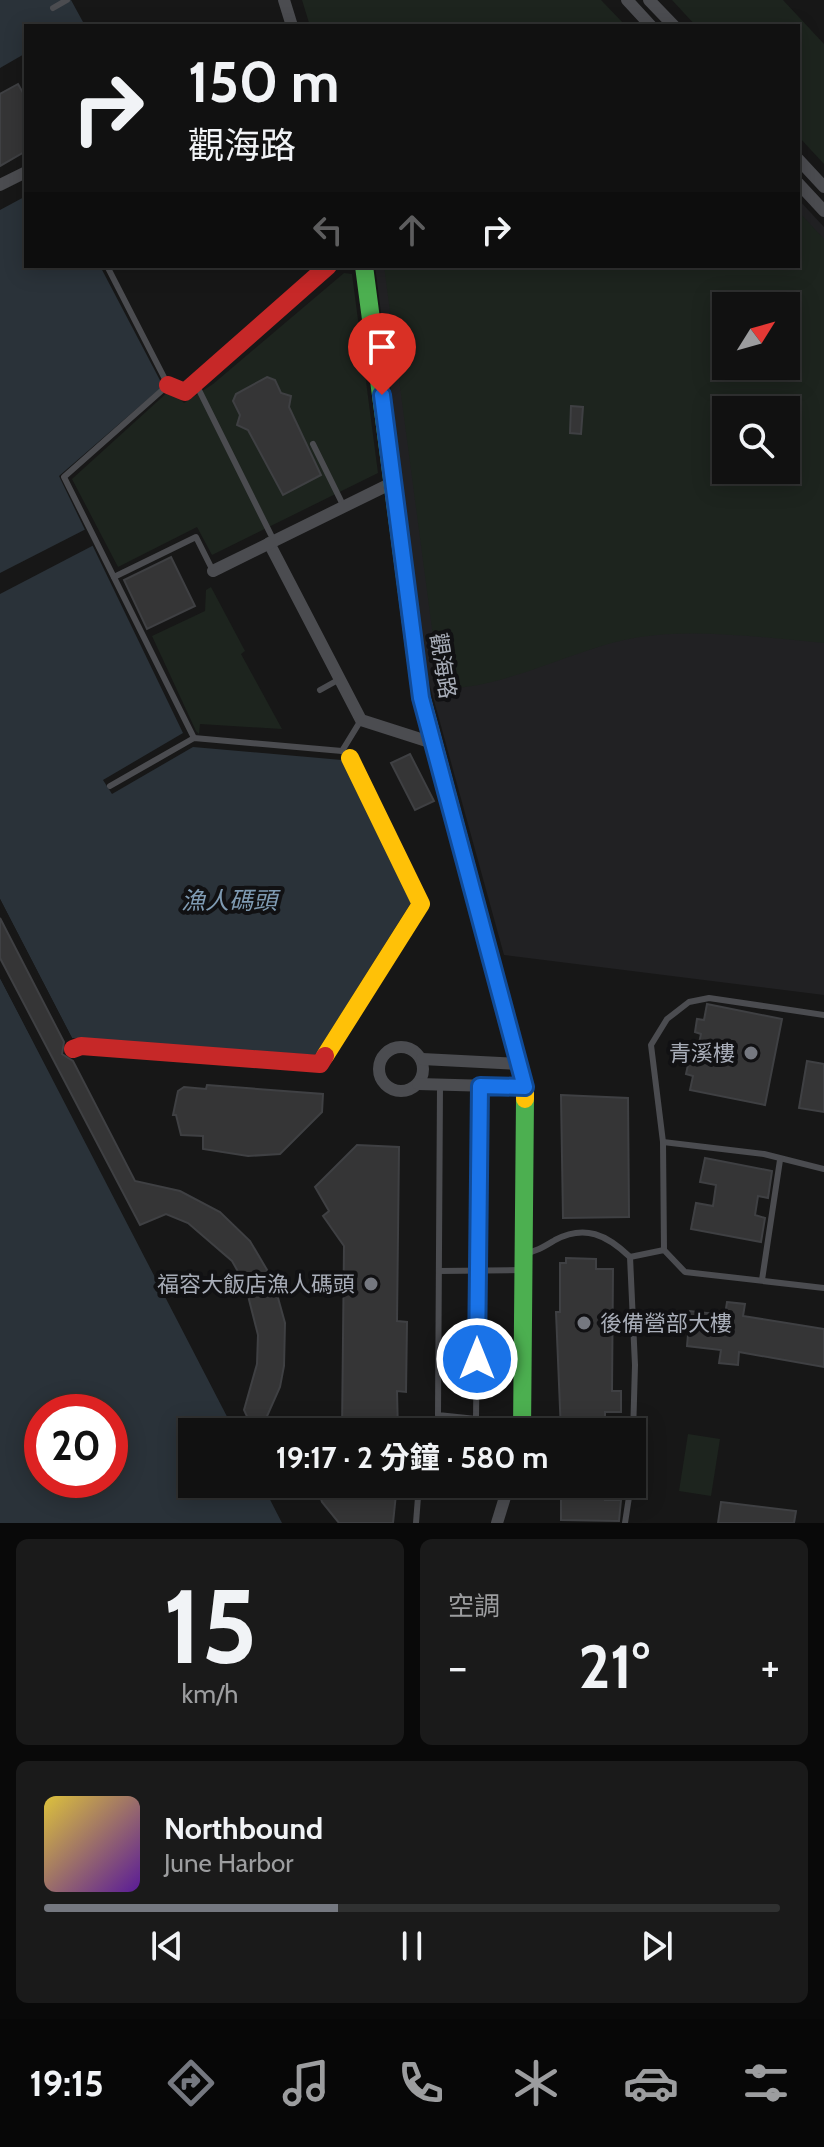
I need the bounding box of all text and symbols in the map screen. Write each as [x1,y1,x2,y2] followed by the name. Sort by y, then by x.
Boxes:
[188,48,340,116] text: 150 m
[56,56,160,160] icon: right
[188,123,296,167] text: 觀海路
[306,208,350,252] icon: left
[390,208,434,252] icon: ahead
[474,208,518,252] icon: right
[712,292,800,380] north arrow
[712,292,800,484] map controls
[348,313,416,395] pin
[360,325,404,369] icon: arrive
[712,396,800,484] button: search
[425,631,461,701] street label: 觀海路
[181,886,281,915] water label: 漁人碼頭
[669,1040,735,1067] place label: 青溪樓
[742,1044,760,1062] marker: 青溪樓
[157,1271,355,1298] place label: 福容大飯店漁人碼頭
[362,1275,380,1293] marker: 福容大飯店漁人碼頭
[600,1310,732,1337] place label: 後備營部大樓
[575,1314,593,1332] marker: 後備營部大樓
[435,1317,519,1401] position arrow
[24,1394,128,1498] speed limit sign: 20
[276,1439,548,1476] text: 19:17 · 2 分鐘 · 580 m
[163,1563,257,1689] text: 15
[448,1590,500,1622] text: 空調
[578,1630,650,1703] text: 21°
[448,1640,467,1693] text: −
[761,1640,780,1693] text: +
[182,1678,238,1710] text: km/h
[164,1810,323,1847] text: Northbound
[164,1847,293,1879] text: June Harbor
[145,1924,189,1968] icon: previous
[390,1924,434,1968] icon: pause
[635,1924,679,1968] icon: next
[163,2055,219,2111] icon: directions
[278,2055,334,2111] icon: music
[393,2055,449,2111] icon: phone
[508,2055,564,2111] icon: climate
[623,2055,679,2111] icon: car
[738,2055,794,2111] icon: filters
[30,2061,104,2105] text: 19:15

